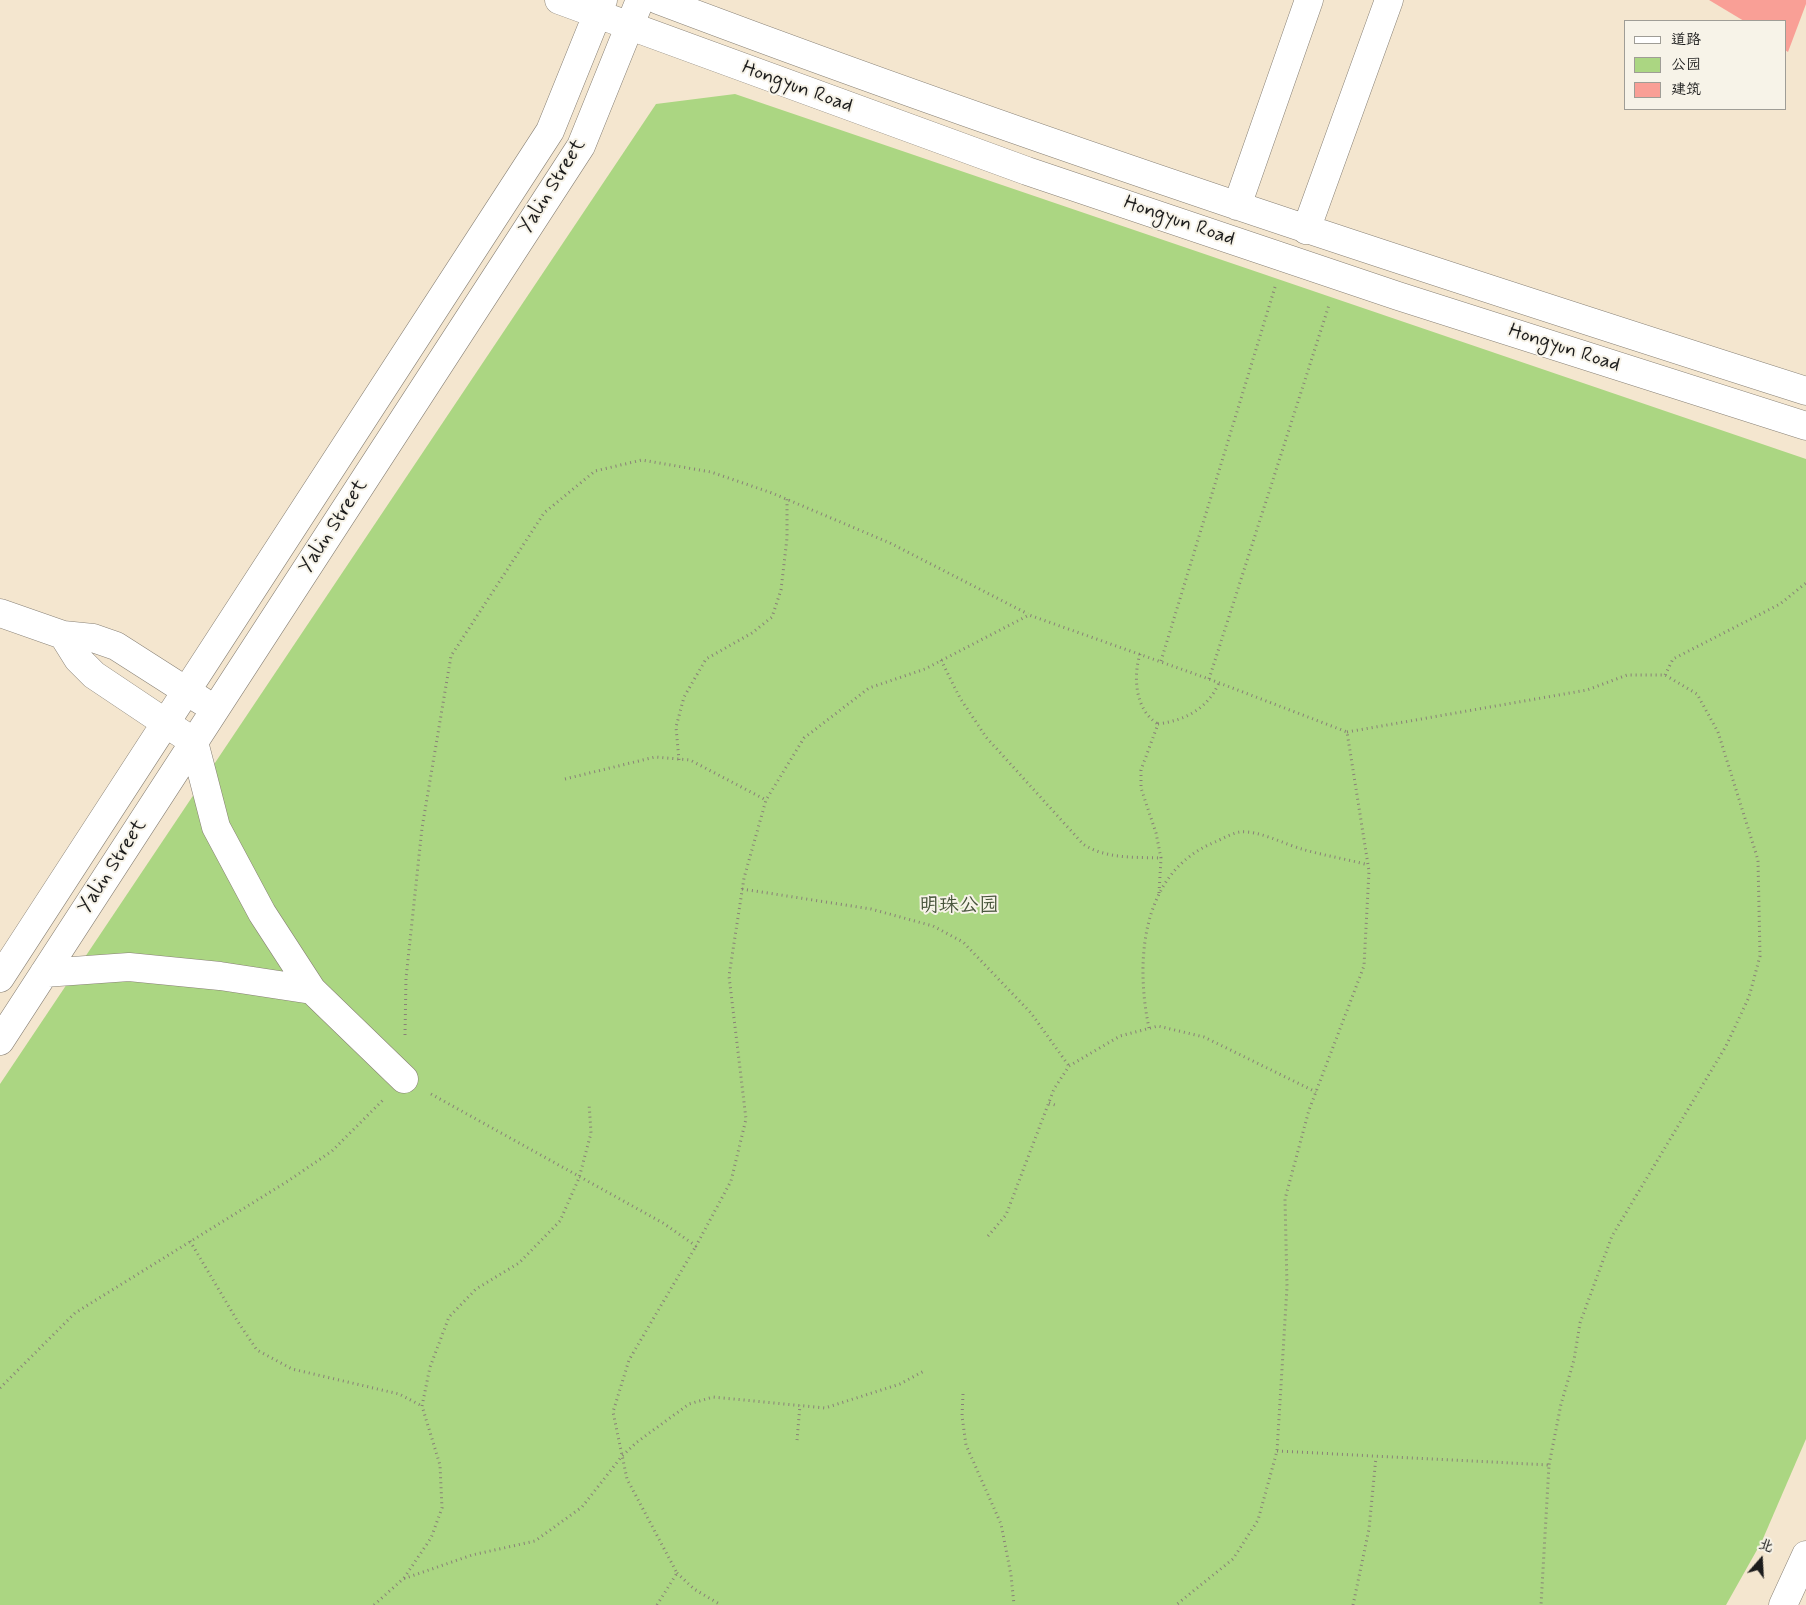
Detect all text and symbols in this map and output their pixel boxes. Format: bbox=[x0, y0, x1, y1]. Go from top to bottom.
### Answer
legend bbox=[1624, 20, 1786, 110]
text: 道路 bbox=[1671, 30, 1701, 50]
text: 公园 bbox=[1671, 55, 1701, 75]
street label: Hongyun Road bbox=[738, 57, 856, 119]
text: 建筑 bbox=[1671, 80, 1701, 100]
street label: Yalin Street bbox=[514, 135, 592, 239]
street label: Hongyun Road bbox=[1120, 192, 1238, 252]
street label: Hongyun Road bbox=[1505, 320, 1623, 378]
street label: Yalin Street bbox=[295, 475, 373, 579]
street label: Yalin Street bbox=[74, 815, 152, 919]
park label: 明珠公园 bbox=[919, 895, 999, 919]
north arrow bbox=[1736, 1535, 1786, 1585]
text: 北 bbox=[1756, 1535, 1775, 1557]

